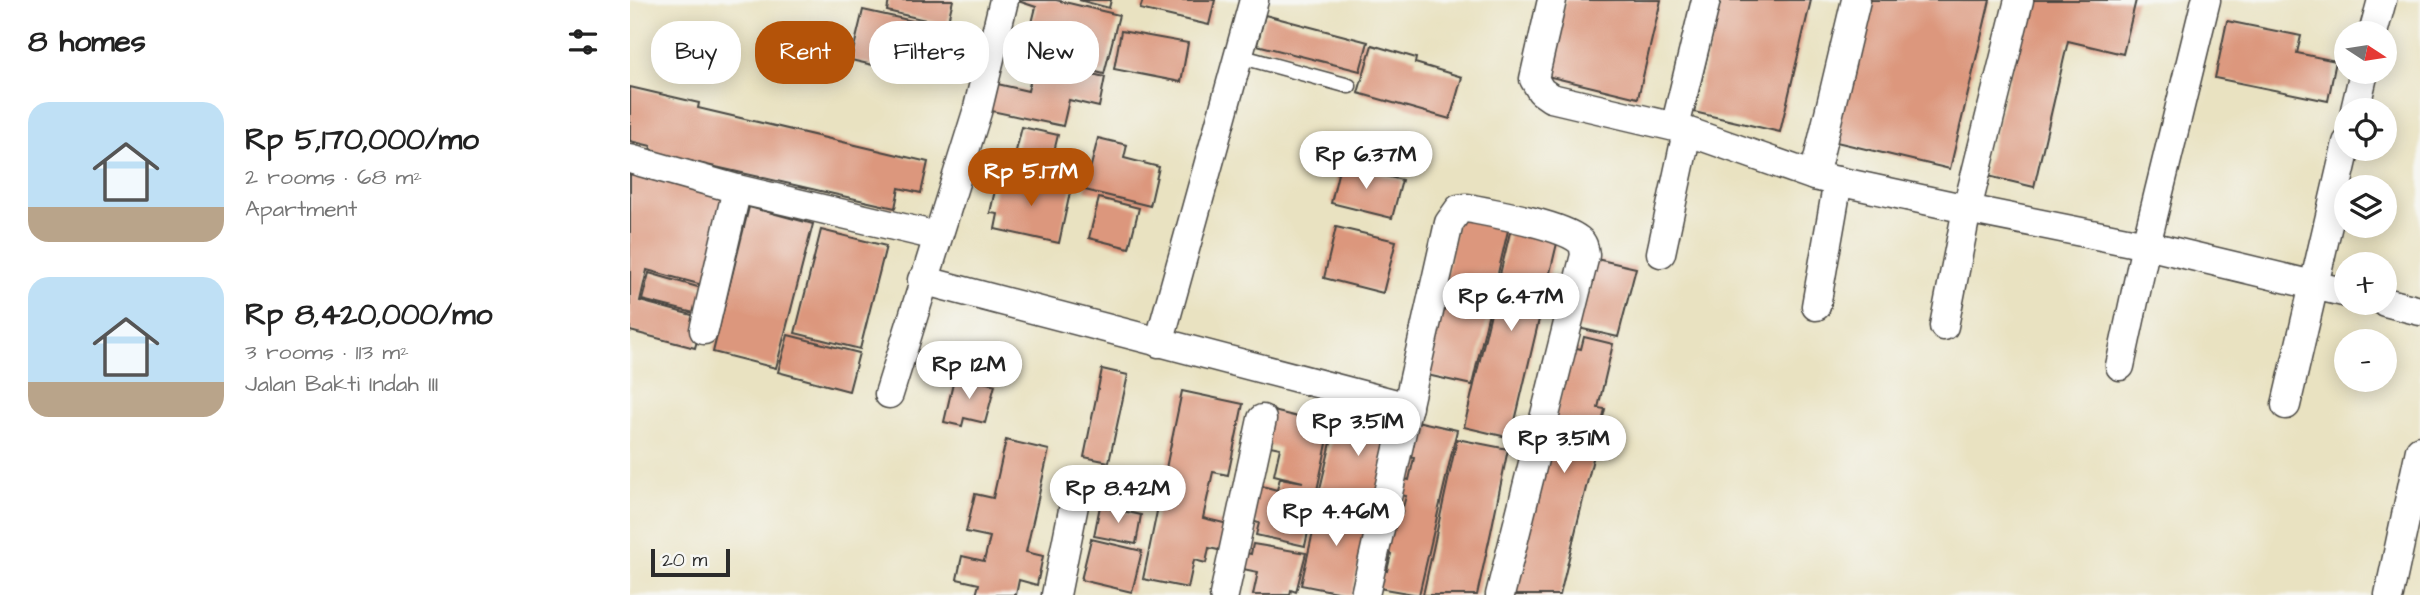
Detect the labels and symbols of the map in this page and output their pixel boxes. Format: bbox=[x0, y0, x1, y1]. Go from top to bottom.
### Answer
north arrow bbox=[2334, 21, 2398, 84]
pin: Rp 6.37M bbox=[1294, 132, 1438, 191]
pin: Rp 5.17M bbox=[959, 148, 1103, 208]
pin: Rp 6.47M bbox=[1439, 274, 1583, 333]
pin: Rp 12M bbox=[912, 342, 1026, 401]
pin: Rp 3.51M bbox=[1286, 398, 1430, 458]
pin: Rp 3.51M bbox=[1492, 416, 1636, 475]
pin: Rp 8.42M bbox=[1046, 466, 1190, 525]
pin: Rp 4.46M bbox=[1264, 489, 1408, 548]
scale bar bbox=[651, 546, 730, 578]

